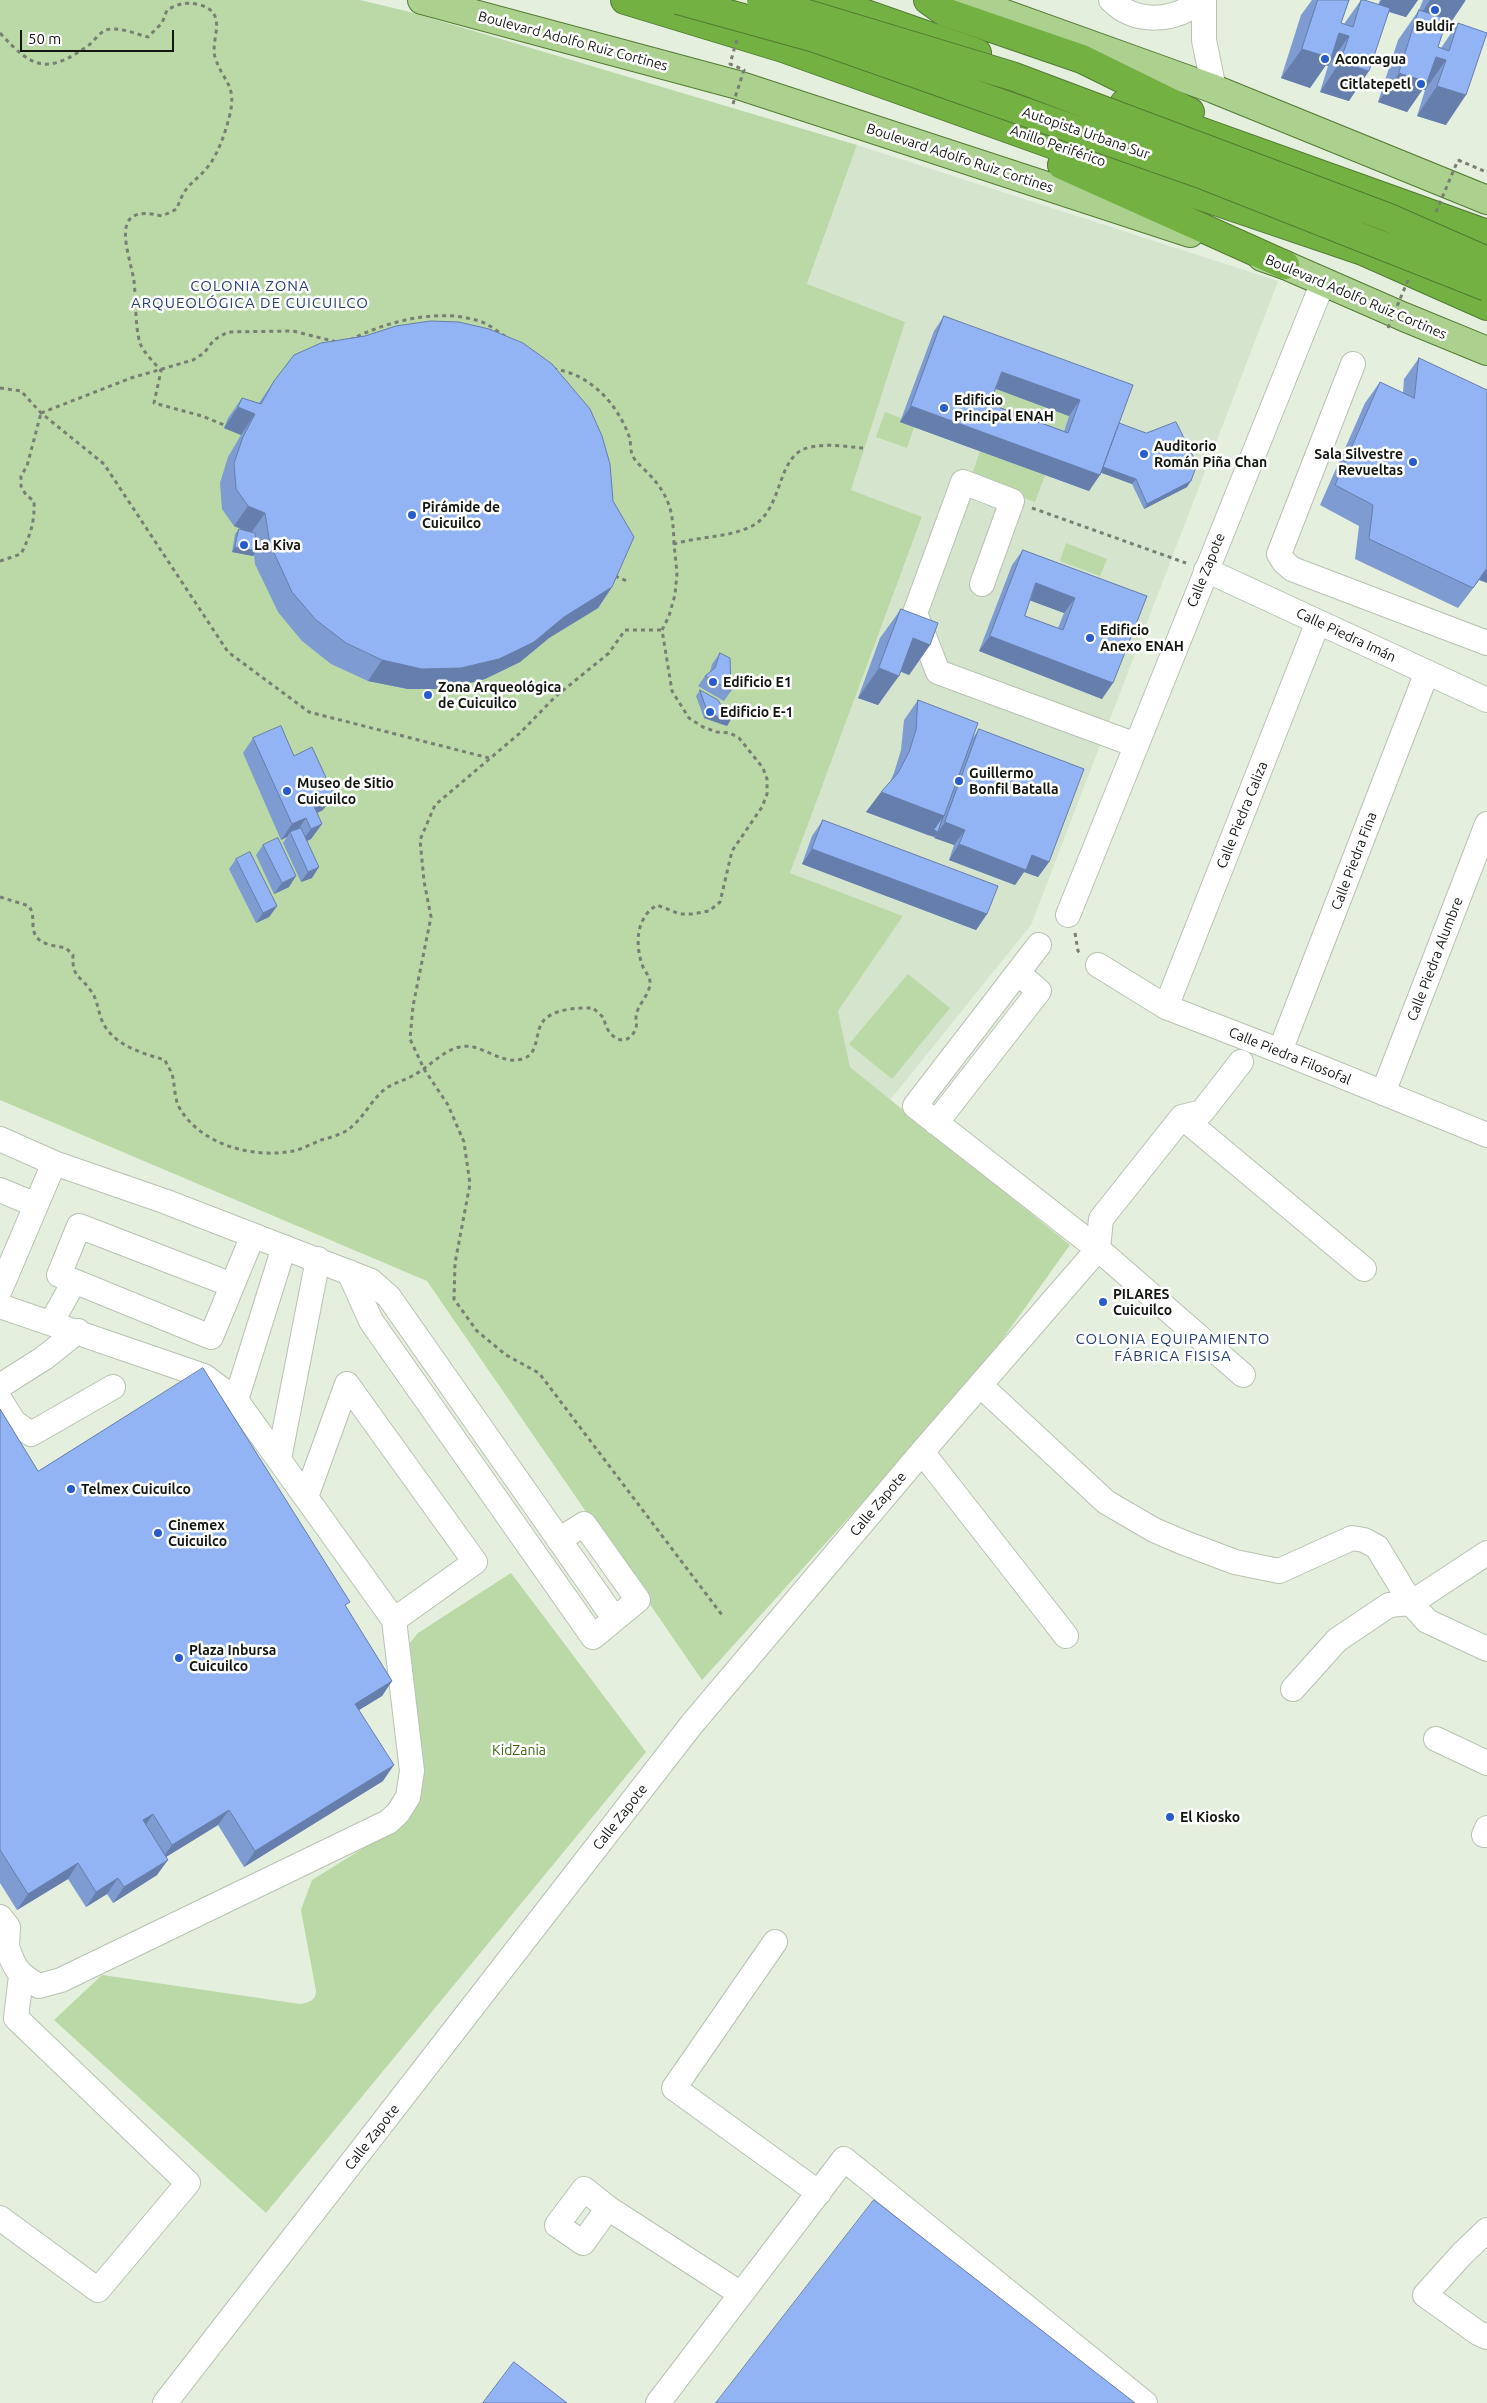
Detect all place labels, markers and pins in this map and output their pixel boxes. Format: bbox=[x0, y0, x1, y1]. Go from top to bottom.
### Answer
marker: Buldir bbox=[1429, 4, 1441, 16]
place label: Buldir bbox=[1415, 18, 1455, 34]
place label: Aconcagua bbox=[1335, 51, 1406, 67]
marker: Aconcagua bbox=[1319, 53, 1331, 65]
place label: Citlatepetl bbox=[1340, 76, 1411, 92]
marker: Citlatepetl bbox=[1415, 78, 1427, 90]
place label: Edificio Principal ENAH bbox=[954, 392, 1054, 424]
marker: Edificio Principal ENAH bbox=[938, 402, 950, 414]
place label: Auditorio Román Piña Chan bbox=[1154, 438, 1267, 471]
place label: Sala Silvestre Revueltas bbox=[1314, 446, 1403, 478]
marker: Auditorio Román Piña Chan bbox=[1138, 448, 1150, 460]
marker: Sala Silvestre Revueltas bbox=[1407, 456, 1419, 468]
place label: Pirámide de Cuicuilco bbox=[422, 499, 500, 532]
marker: Pirámide de Cuicuilco bbox=[406, 509, 418, 521]
place label: La Kiva bbox=[254, 537, 301, 553]
marker: La Kiva bbox=[238, 539, 250, 551]
place label: Edificio Anexo ENAH bbox=[1100, 622, 1184, 654]
marker: Edificio Anexo ENAH bbox=[1084, 632, 1096, 644]
place label: Edificio E1 bbox=[723, 674, 792, 690]
marker: Edificio E1 bbox=[707, 676, 719, 688]
place label: Zona Arqueológica de Cuicuilco bbox=[438, 679, 561, 712]
marker: Zona Arqueológica de Cuicuilco bbox=[422, 689, 434, 701]
place label: Edificio E-1 bbox=[720, 704, 793, 720]
marker: Edificio E-1 bbox=[704, 706, 716, 718]
place label: Guillermo Bonfil Batalla bbox=[969, 765, 1059, 798]
place label: Museo de Sitio Cuicuilco bbox=[297, 775, 394, 808]
marker: Guillermo Bonfil Batalla bbox=[953, 775, 965, 787]
marker: Museo de Sitio Cuicuilco bbox=[281, 785, 293, 797]
place label: PILARES Cuicuilco bbox=[1113, 1286, 1172, 1318]
marker: PILARES Cuicuilco bbox=[1097, 1296, 1109, 1308]
place label: Telmex Cuicuilco bbox=[81, 1481, 191, 1497]
marker: Telmex Cuicuilco bbox=[65, 1483, 77, 1495]
place label: Cinemex Cuicuilco bbox=[168, 1517, 227, 1550]
marker: Cinemex Cuicuilco bbox=[152, 1527, 164, 1539]
place label: Plaza Inbursa Cuicuilco bbox=[189, 1642, 276, 1674]
marker: Plaza Inbursa Cuicuilco bbox=[173, 1652, 185, 1664]
place label: El Kiosko bbox=[1180, 1809, 1240, 1825]
marker: El Kiosko bbox=[1164, 1811, 1176, 1823]

